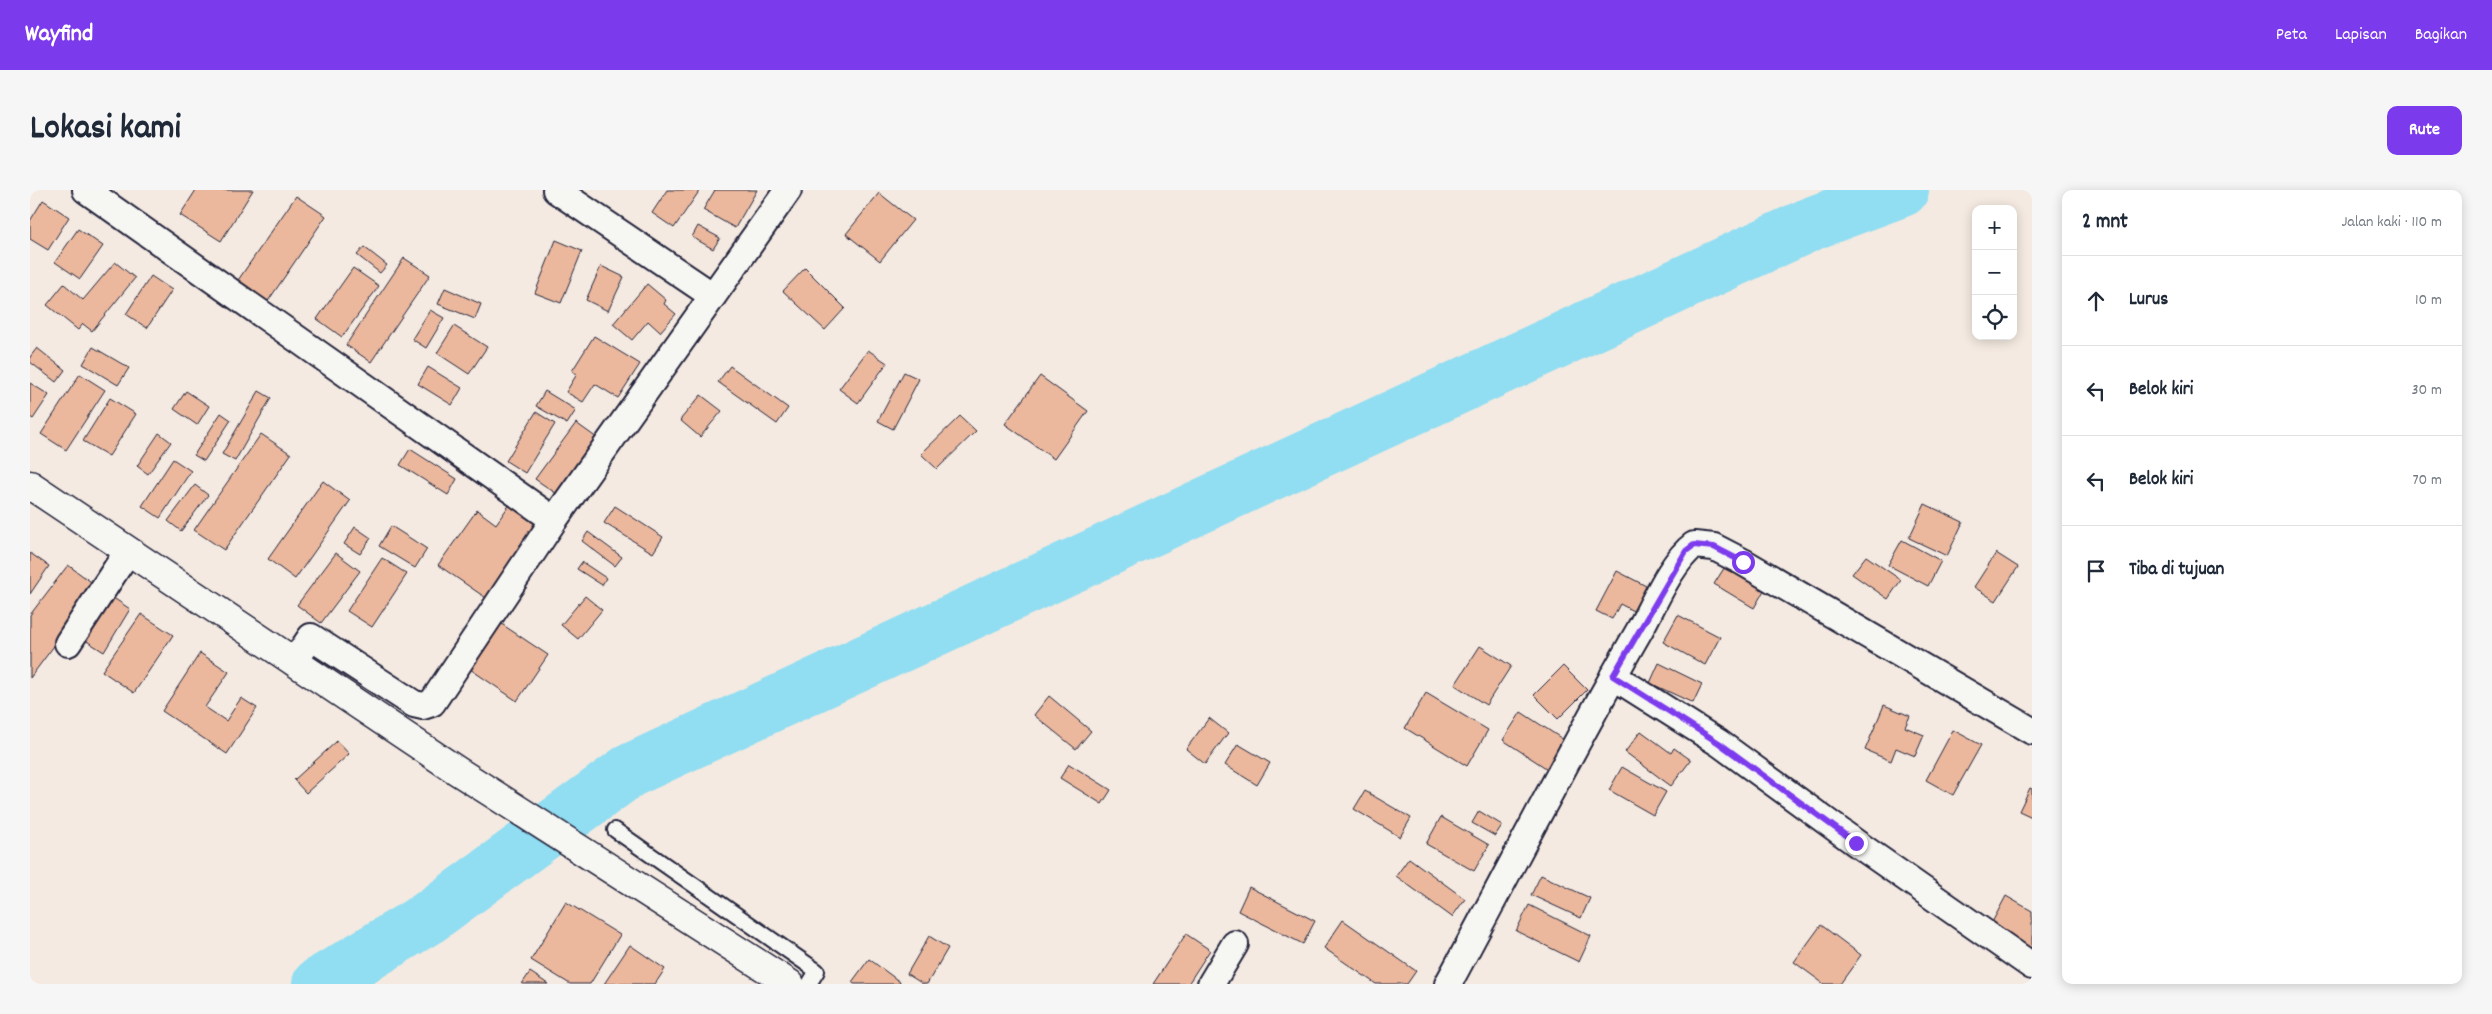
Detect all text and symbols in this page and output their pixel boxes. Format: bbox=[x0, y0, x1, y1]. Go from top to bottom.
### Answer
text: Wayfind bbox=[25, 18, 93, 52]
text: Peta bbox=[2276, 23, 2307, 48]
text: Lapisan bbox=[2335, 23, 2387, 48]
text: Bagikan bbox=[2415, 23, 2467, 48]
text: Lokasi kami bbox=[30, 105, 181, 155]
button: Rute bbox=[2387, 106, 2462, 155]
map controls bbox=[1972, 205, 2017, 340]
button: + bbox=[1972, 205, 2017, 250]
text: 2 mnt bbox=[2082, 208, 2128, 238]
text: Jalan kaki · 110 m bbox=[2341, 211, 2442, 234]
button: − bbox=[1972, 250, 2017, 295]
icon: ahead bbox=[2082, 287, 2110, 315]
text: Lurus bbox=[2129, 287, 2168, 314]
text: 10 m bbox=[2415, 289, 2442, 312]
button: locate bbox=[1972, 295, 2017, 340]
icon: left bbox=[2082, 377, 2110, 405]
text: Belok kiri bbox=[2129, 377, 2193, 404]
text: 30 m bbox=[2412, 379, 2442, 402]
icon: left bbox=[2082, 467, 2110, 495]
text: Belok kiri bbox=[2129, 467, 2193, 494]
text: 70 m bbox=[2412, 469, 2442, 492]
route start bbox=[1732, 551, 1755, 574]
icon: arrive bbox=[2082, 557, 2110, 585]
text: Tiba di tujuan bbox=[2129, 557, 2224, 584]
route end bbox=[1845, 832, 1868, 855]

